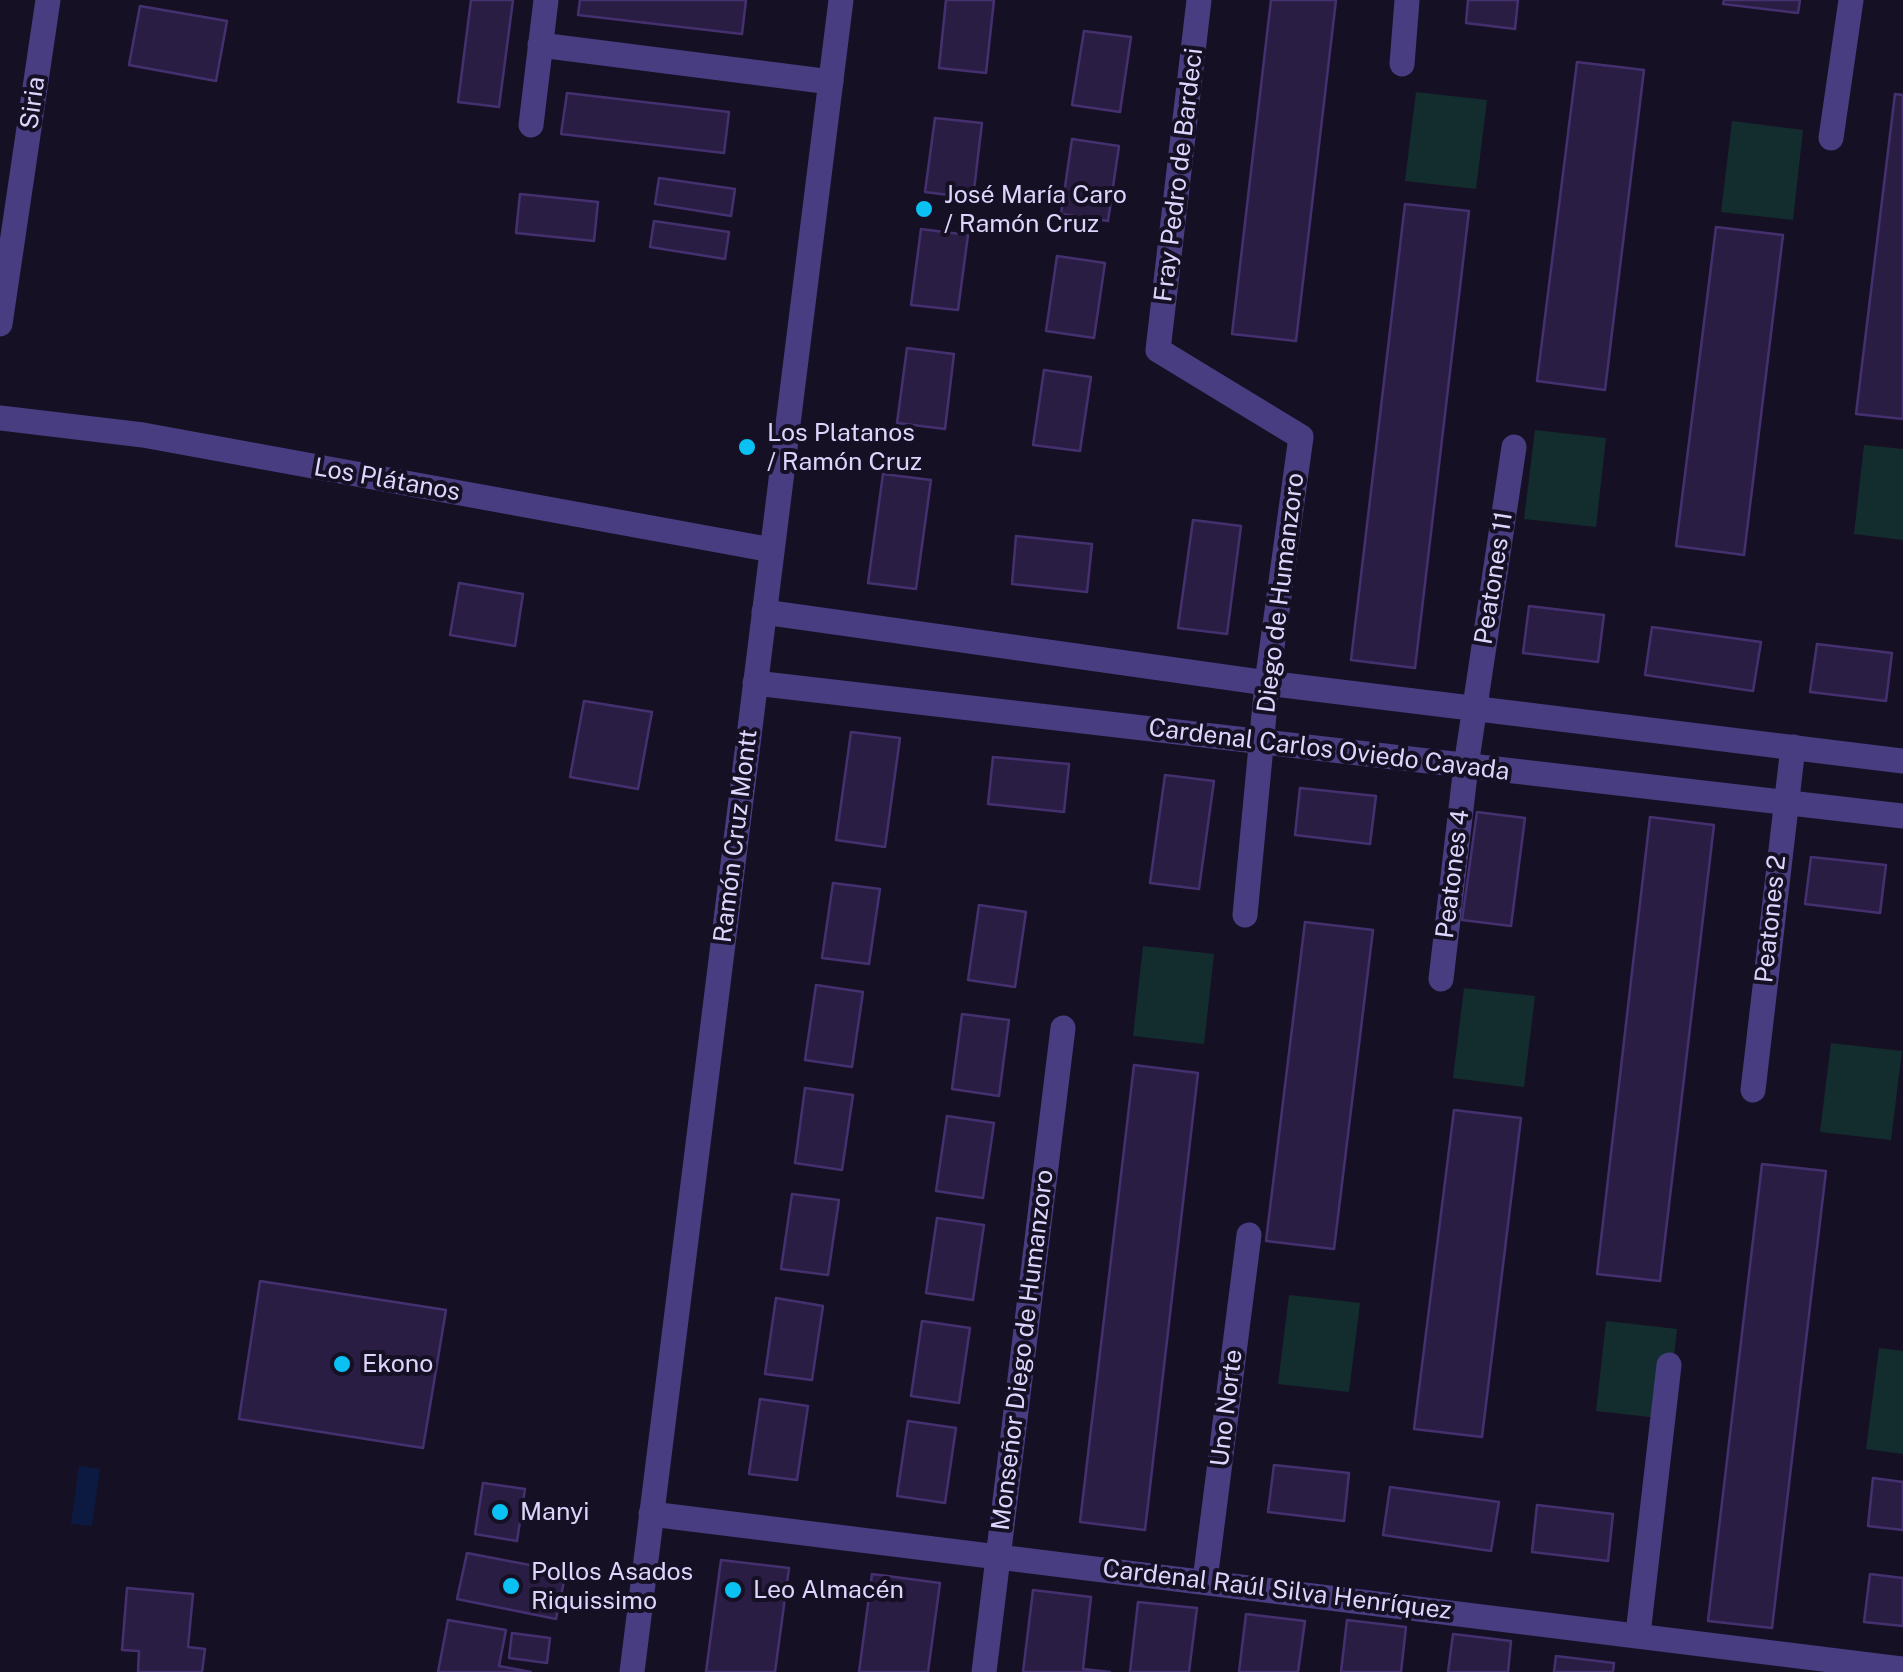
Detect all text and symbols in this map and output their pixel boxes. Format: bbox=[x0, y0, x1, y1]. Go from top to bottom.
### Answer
street label: Fray Pedro de Bardeci bbox=[1149, 46, 1209, 304]
street label: Siria bbox=[14, 75, 52, 131]
place label: José María Caro / Ramón Cruz bbox=[944, 180, 1127, 239]
marker: José María Caro / Ramón Cruz bbox=[913, 198, 935, 220]
place label: Los Platanos / Ramón Cruz bbox=[767, 418, 922, 477]
marker: Los Platanos / Ramón Cruz bbox=[736, 436, 758, 458]
street label: Los Plátanos bbox=[312, 452, 462, 508]
street label: Diego de Humanzoro bbox=[1251, 471, 1311, 715]
street label: Peatones 11 bbox=[1469, 509, 1519, 647]
street label: Cardenal Carlos Oviedo Cavada bbox=[1147, 713, 1511, 787]
street label: Ramón Cruz Montt bbox=[708, 728, 764, 944]
street label: Peatones 4 bbox=[1430, 808, 1476, 940]
street label: Peatones 2 bbox=[1749, 853, 1793, 985]
street label: Monseñor Diego de Humanzoro bbox=[986, 1168, 1060, 1532]
street label: Uno Norte bbox=[1205, 1348, 1249, 1468]
place label: Ekono bbox=[362, 1349, 433, 1379]
marker: Ekono bbox=[331, 1353, 353, 1375]
place label: Manyi bbox=[520, 1497, 589, 1527]
marker: Manyi bbox=[489, 1501, 511, 1523]
street label: Cardenal Raúl Silva Henríquez bbox=[1101, 1554, 1453, 1626]
place label: Pollos Asados Riquissimo bbox=[531, 1557, 693, 1616]
marker: Pollos Asados Riquissimo bbox=[500, 1575, 522, 1597]
place label: Leo Almacén bbox=[753, 1575, 904, 1605]
marker: Leo Almacén bbox=[722, 1579, 744, 1601]

